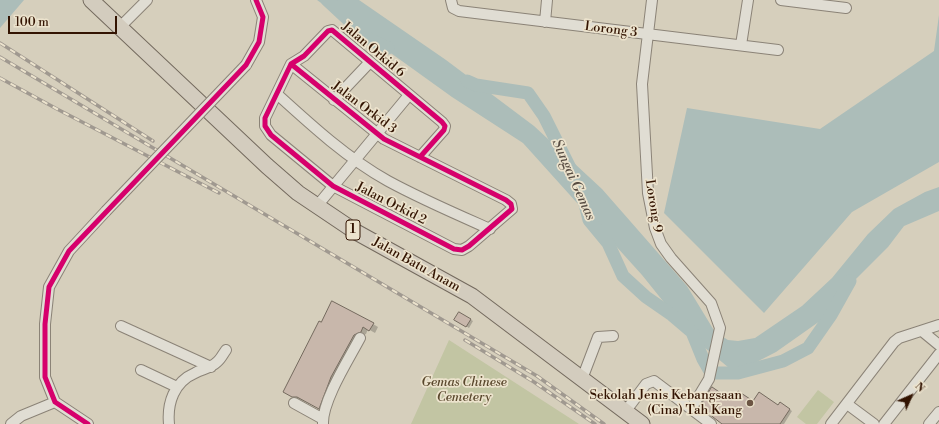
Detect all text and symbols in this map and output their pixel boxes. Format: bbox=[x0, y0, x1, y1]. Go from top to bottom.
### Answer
scale bar bbox=[10, 8, 119, 34]
text: 100 m bbox=[15, 15, 49, 30]
street label: Jalan Orkid 6 bbox=[338, 19, 408, 81]
street label: Lorong 3 bbox=[584, 19, 638, 41]
street label: Jalan Orkid 3 bbox=[329, 79, 399, 137]
water label: Sungai Gemas bbox=[548, 137, 598, 223]
street label: Lorong 9 bbox=[641, 178, 665, 234]
street label: Jalan Orkid 2 bbox=[353, 180, 429, 228]
road number: 1 bbox=[346, 220, 360, 240]
street label: Jalan Batu Anam bbox=[369, 234, 463, 296]
park label: Gemas Chinese Cemetery bbox=[421, 375, 507, 406]
north arrow bbox=[891, 376, 931, 416]
text: N bbox=[911, 379, 928, 396]
place label: Sekolah Jenis Kebangsaan (Cina) Tah Kang bbox=[590, 388, 742, 419]
marker: Sekolah Jenis Kebangsaan (Cina) Tah Kang bbox=[745, 398, 755, 408]

